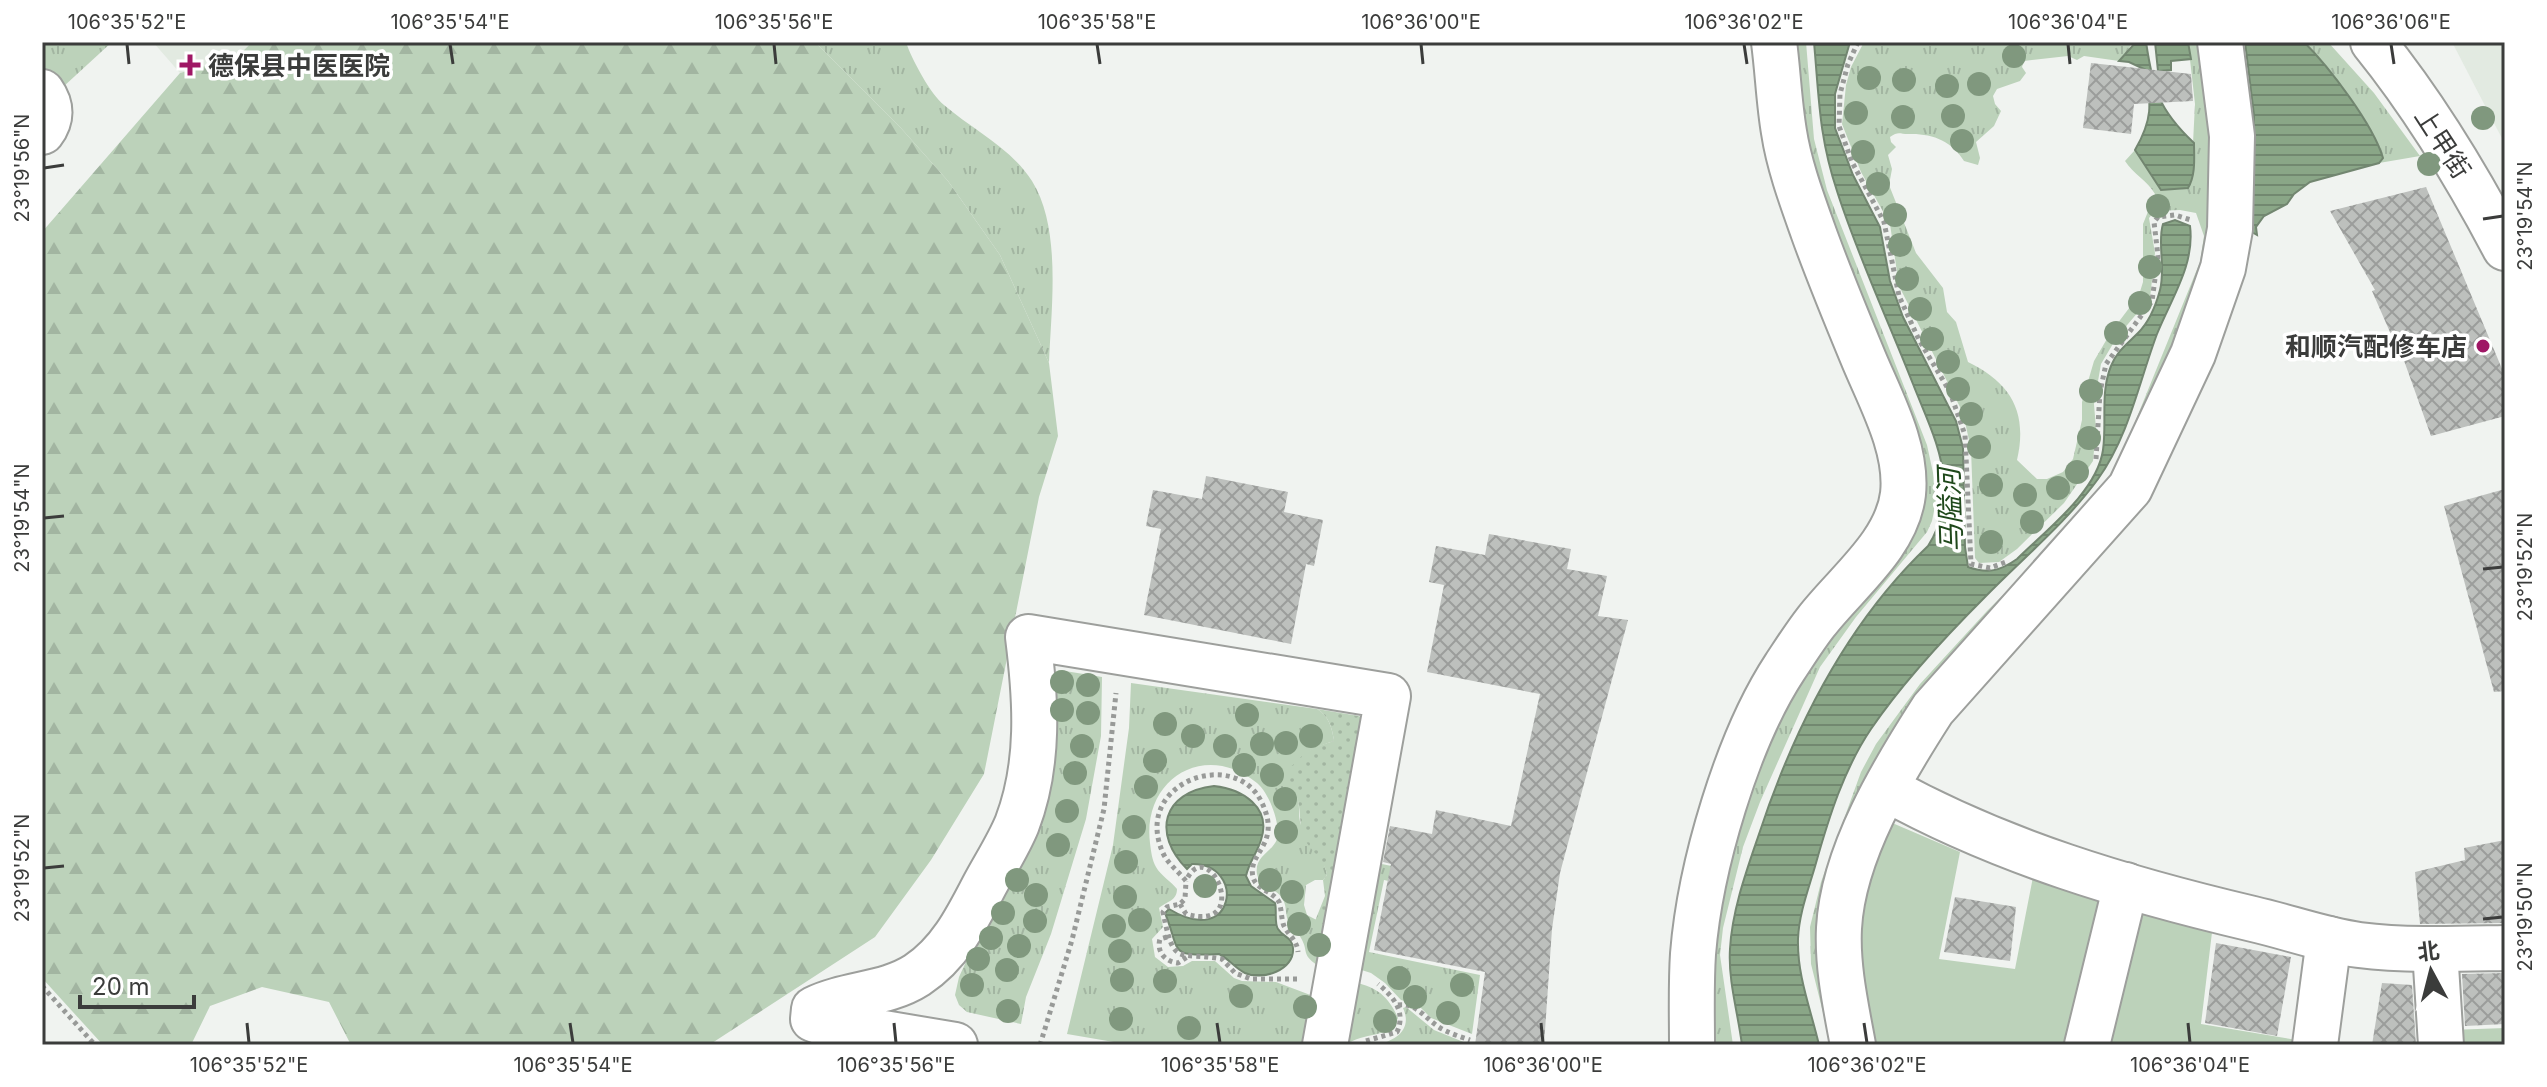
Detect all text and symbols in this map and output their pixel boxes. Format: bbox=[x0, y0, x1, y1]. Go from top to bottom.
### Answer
text: 106°35'52"E bbox=[68, 10, 186, 34]
text: 106°35'54"E bbox=[390, 10, 510, 34]
text: 106°35'56"E bbox=[715, 10, 833, 34]
text: 106°35'58"E bbox=[1038, 10, 1156, 34]
text: 106°36'00"E bbox=[1361, 10, 1481, 34]
text: 106°36'02"E bbox=[1684, 10, 1804, 34]
text: 106°36'04"E bbox=[2008, 10, 2128, 34]
text: 106°36'06"E bbox=[2331, 10, 2451, 34]
place label: 德保县中医医院 bbox=[208, 50, 390, 81]
marker: 德保县中医医院 bbox=[179, 54, 201, 76]
street label: 上甲街 bbox=[2409, 102, 2477, 184]
text: 23°19'56"N bbox=[10, 114, 34, 222]
text: 23°19'54"N bbox=[2513, 161, 2537, 271]
place label: 和顺汽配修车店 bbox=[2285, 331, 2467, 362]
marker: 和顺汽配修车店 bbox=[2474, 337, 2492, 355]
water label: 马隘河 bbox=[1931, 462, 1968, 553]
text: 23°19'54"N bbox=[10, 463, 34, 573]
text: 23°19'52"N bbox=[2513, 513, 2537, 621]
text: 23°19'52"N bbox=[10, 814, 34, 922]
text: 23°19'50"N bbox=[2513, 862, 2537, 972]
north arrow bbox=[2391, 931, 2471, 1011]
text: 北 bbox=[2416, 937, 2441, 965]
scale bar bbox=[80, 959, 194, 1009]
text: 20 m bbox=[92, 972, 150, 1001]
text: 106°35'52"E bbox=[190, 1053, 308, 1077]
text: 106°35'54"E bbox=[513, 1053, 633, 1077]
text: 106°35'56"E bbox=[837, 1053, 955, 1077]
text: 106°35'58"E bbox=[1161, 1053, 1279, 1077]
text: 106°36'00"E bbox=[1483, 1053, 1603, 1077]
text: 106°36'02"E bbox=[1807, 1053, 1927, 1077]
text: 106°36'04"E bbox=[2130, 1053, 2250, 1077]

